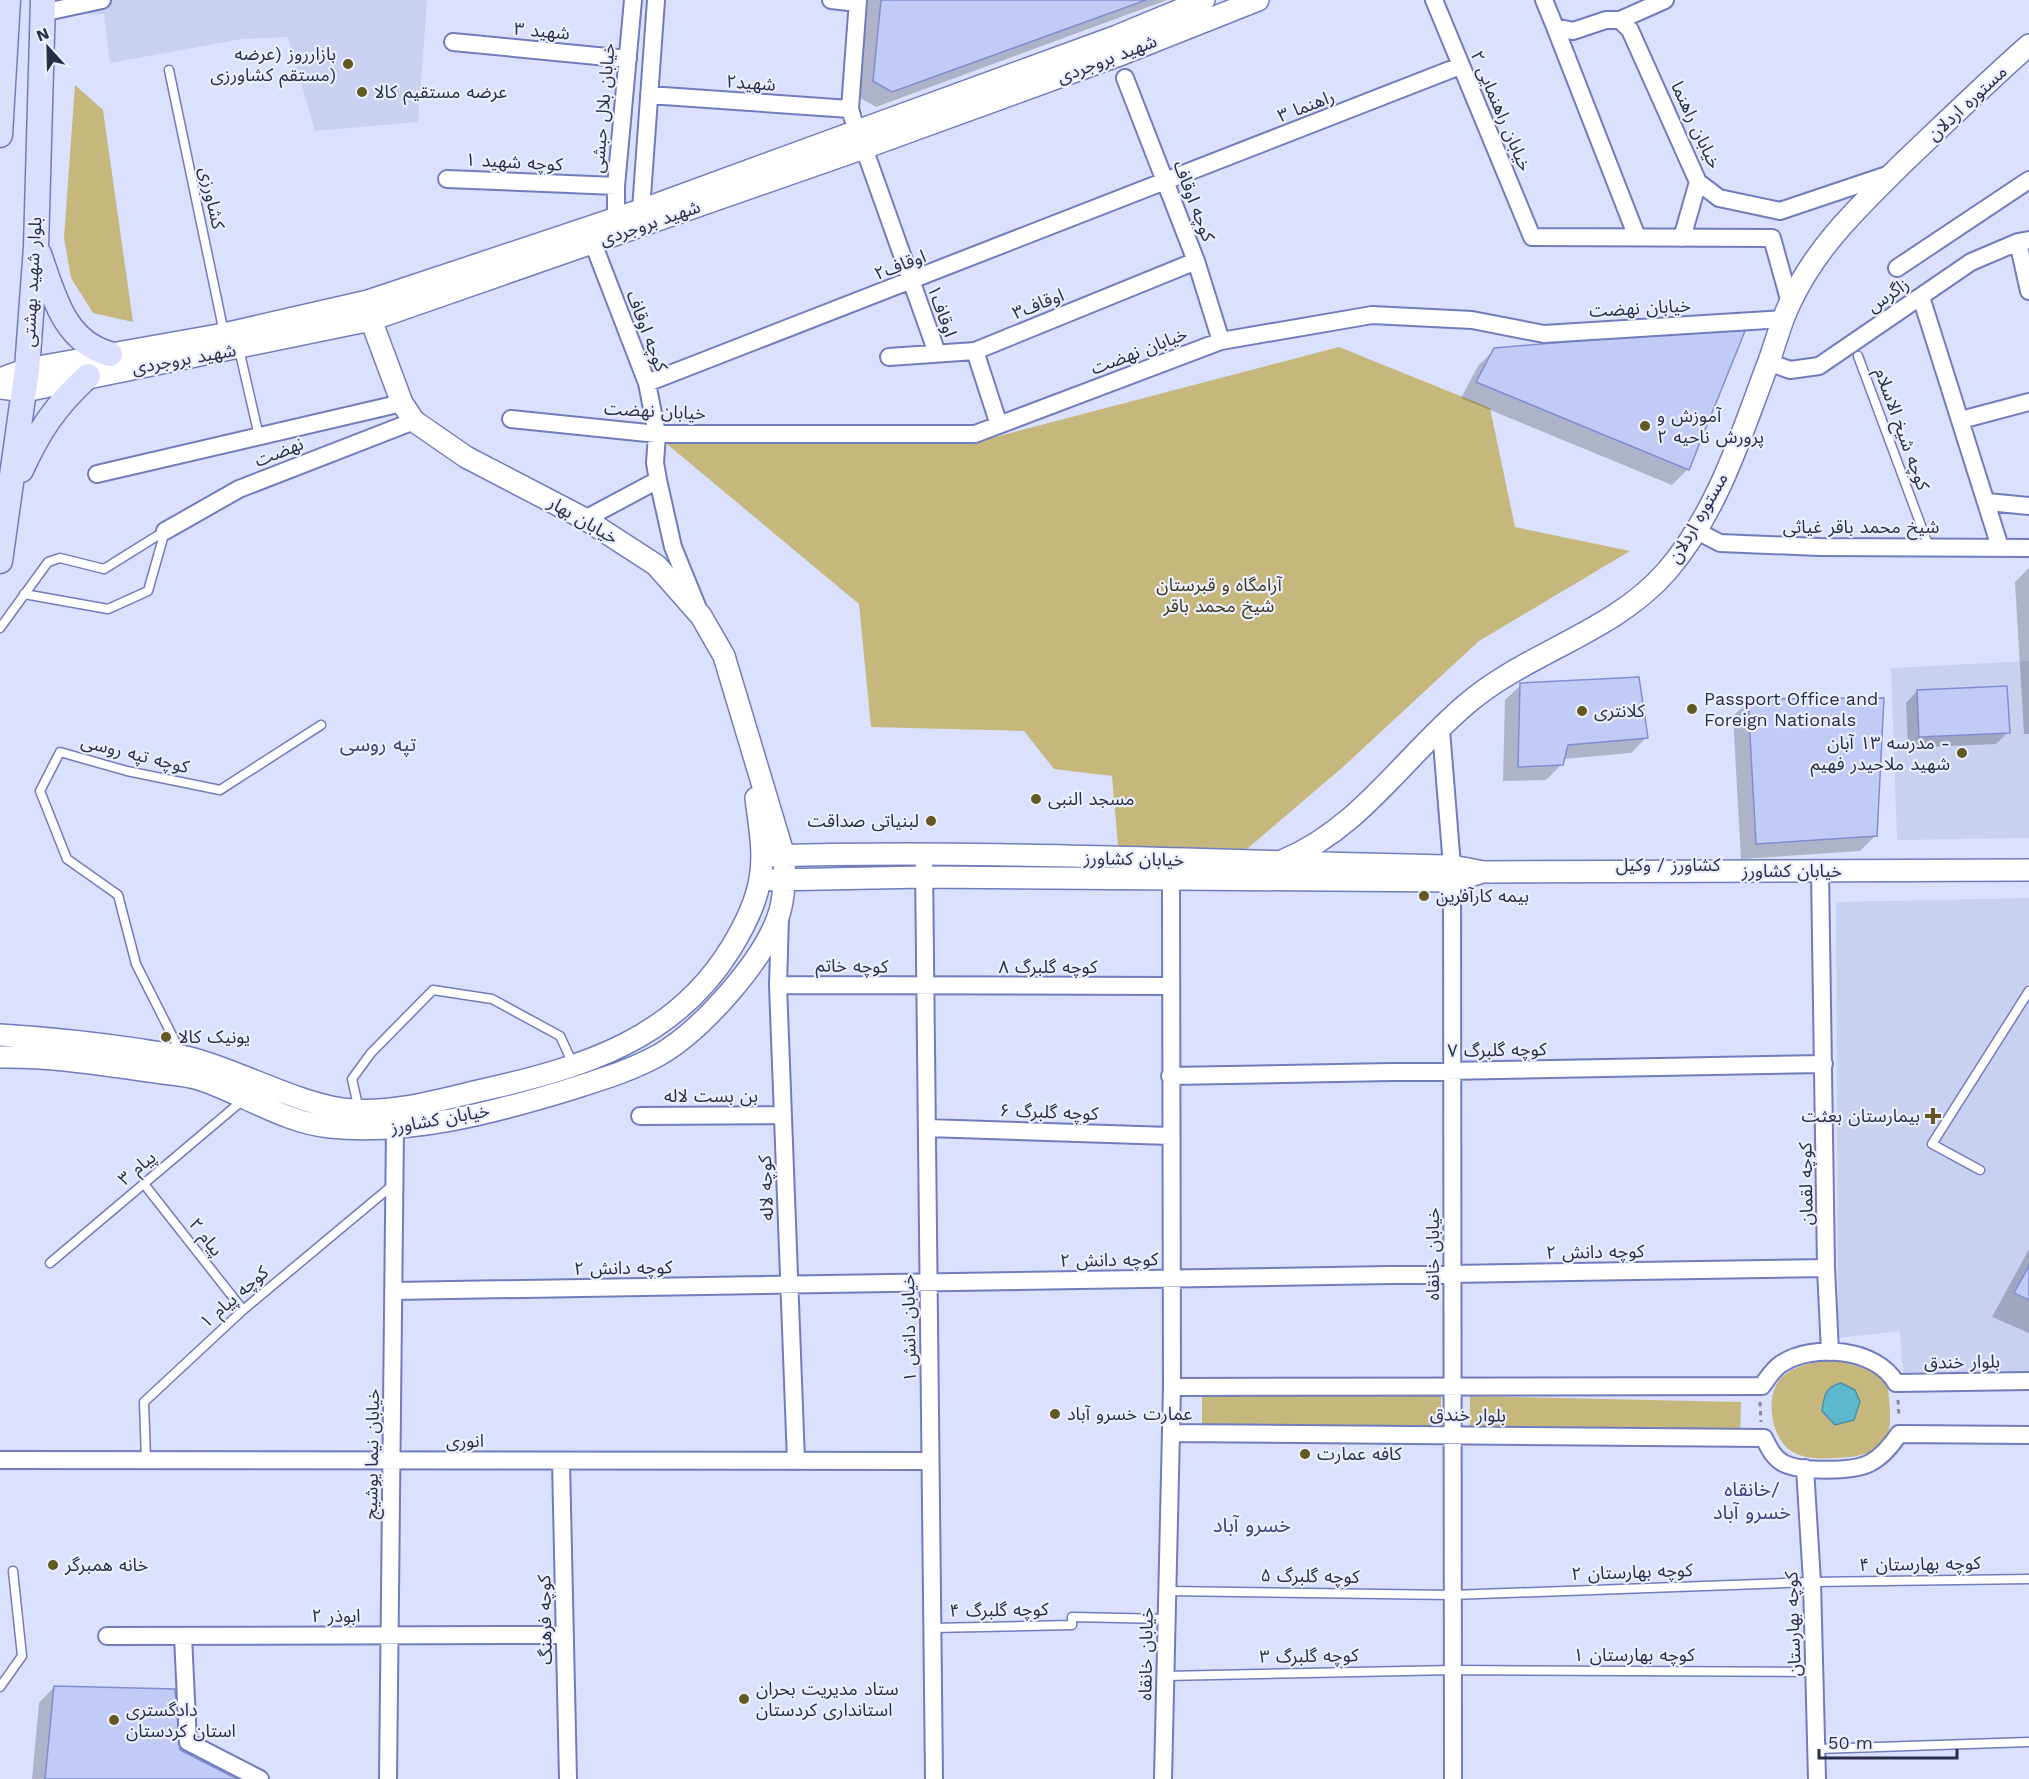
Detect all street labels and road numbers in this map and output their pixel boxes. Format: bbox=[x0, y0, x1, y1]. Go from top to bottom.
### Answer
street label: شهید ۳ bbox=[513, 18, 571, 43]
street label: شهید بروجردی bbox=[1054, 30, 1160, 88]
street label: خیابان بلال حبشی bbox=[586, 42, 620, 174]
street label: خیابان راهنمایی ۲ bbox=[1466, 47, 1536, 175]
street label: مستوره اردلان bbox=[1923, 61, 2011, 145]
street label: شهید۲ bbox=[725, 70, 777, 95]
street label: خیابان راهنما bbox=[1666, 78, 1726, 172]
street label: راهنما ۳ bbox=[1275, 85, 1337, 127]
street label: کوچه شهید ۱ bbox=[465, 148, 564, 176]
street label: کوچه اوقاف bbox=[1168, 158, 1220, 245]
street label: کشاورزی bbox=[195, 165, 229, 232]
street label: شهید بروجردی bbox=[597, 195, 703, 251]
street label: بلوار شهید بهشتی bbox=[18, 216, 46, 348]
street label: اوقاف۲ bbox=[871, 245, 929, 284]
street label: زاگرس bbox=[1863, 273, 1913, 317]
street label: اوقاف۱ bbox=[923, 282, 962, 340]
street label: اوقاف۳ bbox=[1009, 284, 1067, 323]
street label: کوچه اوقاف bbox=[621, 288, 673, 375]
street label: خیابان نهضت bbox=[1589, 294, 1691, 322]
street label: خیابان نهضت bbox=[1088, 322, 1190, 380]
street label: شهید بروجردی bbox=[130, 339, 238, 379]
street label: کوچه شیخ الاسلام bbox=[1867, 365, 1934, 495]
street label: خیابان نهضت bbox=[604, 397, 706, 425]
street label: نهضت bbox=[251, 432, 306, 471]
street label: مستوره اردلان bbox=[1663, 469, 1733, 567]
street label: خیابان بهار bbox=[543, 491, 622, 549]
street label: شیخ محمد باقر غیاثی bbox=[1783, 516, 1939, 540]
street label: کوچه تپه روسی bbox=[79, 730, 192, 778]
street label: خیابان کشاورز bbox=[1083, 847, 1184, 871]
street label: کشاورز / وکیل bbox=[1616, 854, 1721, 876]
street label: خیابان کشاورز bbox=[1741, 860, 1842, 882]
street label: کوچه خاتم bbox=[815, 954, 889, 980]
street label: کوچه گلبرگ ۸ bbox=[998, 956, 1098, 978]
street label: کوچه گلبرگ ۷ bbox=[1447, 1038, 1547, 1062]
street label: بن بست لاله bbox=[664, 1085, 758, 1107]
street label: خیابان کشاورز bbox=[388, 1099, 491, 1139]
street label: کوچه گلبرگ ۶ bbox=[999, 1099, 1099, 1125]
street label: کوچه لقمان bbox=[1794, 1142, 1818, 1226]
street label: پیام ۳ bbox=[114, 1146, 162, 1192]
street label: کوچه لاله bbox=[754, 1154, 778, 1221]
street label: خیابان خانقاه bbox=[1422, 1207, 1444, 1301]
street label: پیام ۲ bbox=[182, 1213, 228, 1262]
street label: کوچه دانش ۲ bbox=[1546, 1240, 1645, 1264]
street label: کوچه دانش ۲ bbox=[1060, 1248, 1159, 1272]
street label: کوچه دانش ۲ bbox=[574, 1256, 673, 1280]
street label: کوچه پیام ۱ bbox=[195, 1261, 275, 1335]
street label: خیابان دانش ۱ bbox=[897, 1274, 921, 1382]
street label: بلوار خندق bbox=[1924, 1350, 2000, 1374]
street label: خیابان نیما یوشیج bbox=[360, 1388, 386, 1520]
street label: بلوار خندق bbox=[1430, 1403, 1506, 1427]
street label: انوری bbox=[446, 1430, 484, 1452]
street label: کوچه بهارستان ۴ bbox=[1859, 1552, 1982, 1576]
street label: کوچه بهارستان ۲ bbox=[1571, 1559, 1694, 1585]
street label: کوچه گلبرگ ۵ bbox=[1260, 1564, 1360, 1588]
street label: کوچه بهارستان bbox=[1780, 1571, 1806, 1677]
street label: کوچه فرهنگ bbox=[533, 1574, 557, 1665]
street label: کوچه گلبرگ ۴ bbox=[949, 1598, 1049, 1622]
street label: ابوذر ۲ bbox=[311, 1605, 361, 1627]
street label: خیابان خانقاه bbox=[1134, 1607, 1158, 1701]
street label: کوچه گلبرگ ۳ bbox=[1259, 1644, 1359, 1668]
street label: کوچه بهارستان ۱ bbox=[1573, 1644, 1695, 1666]

